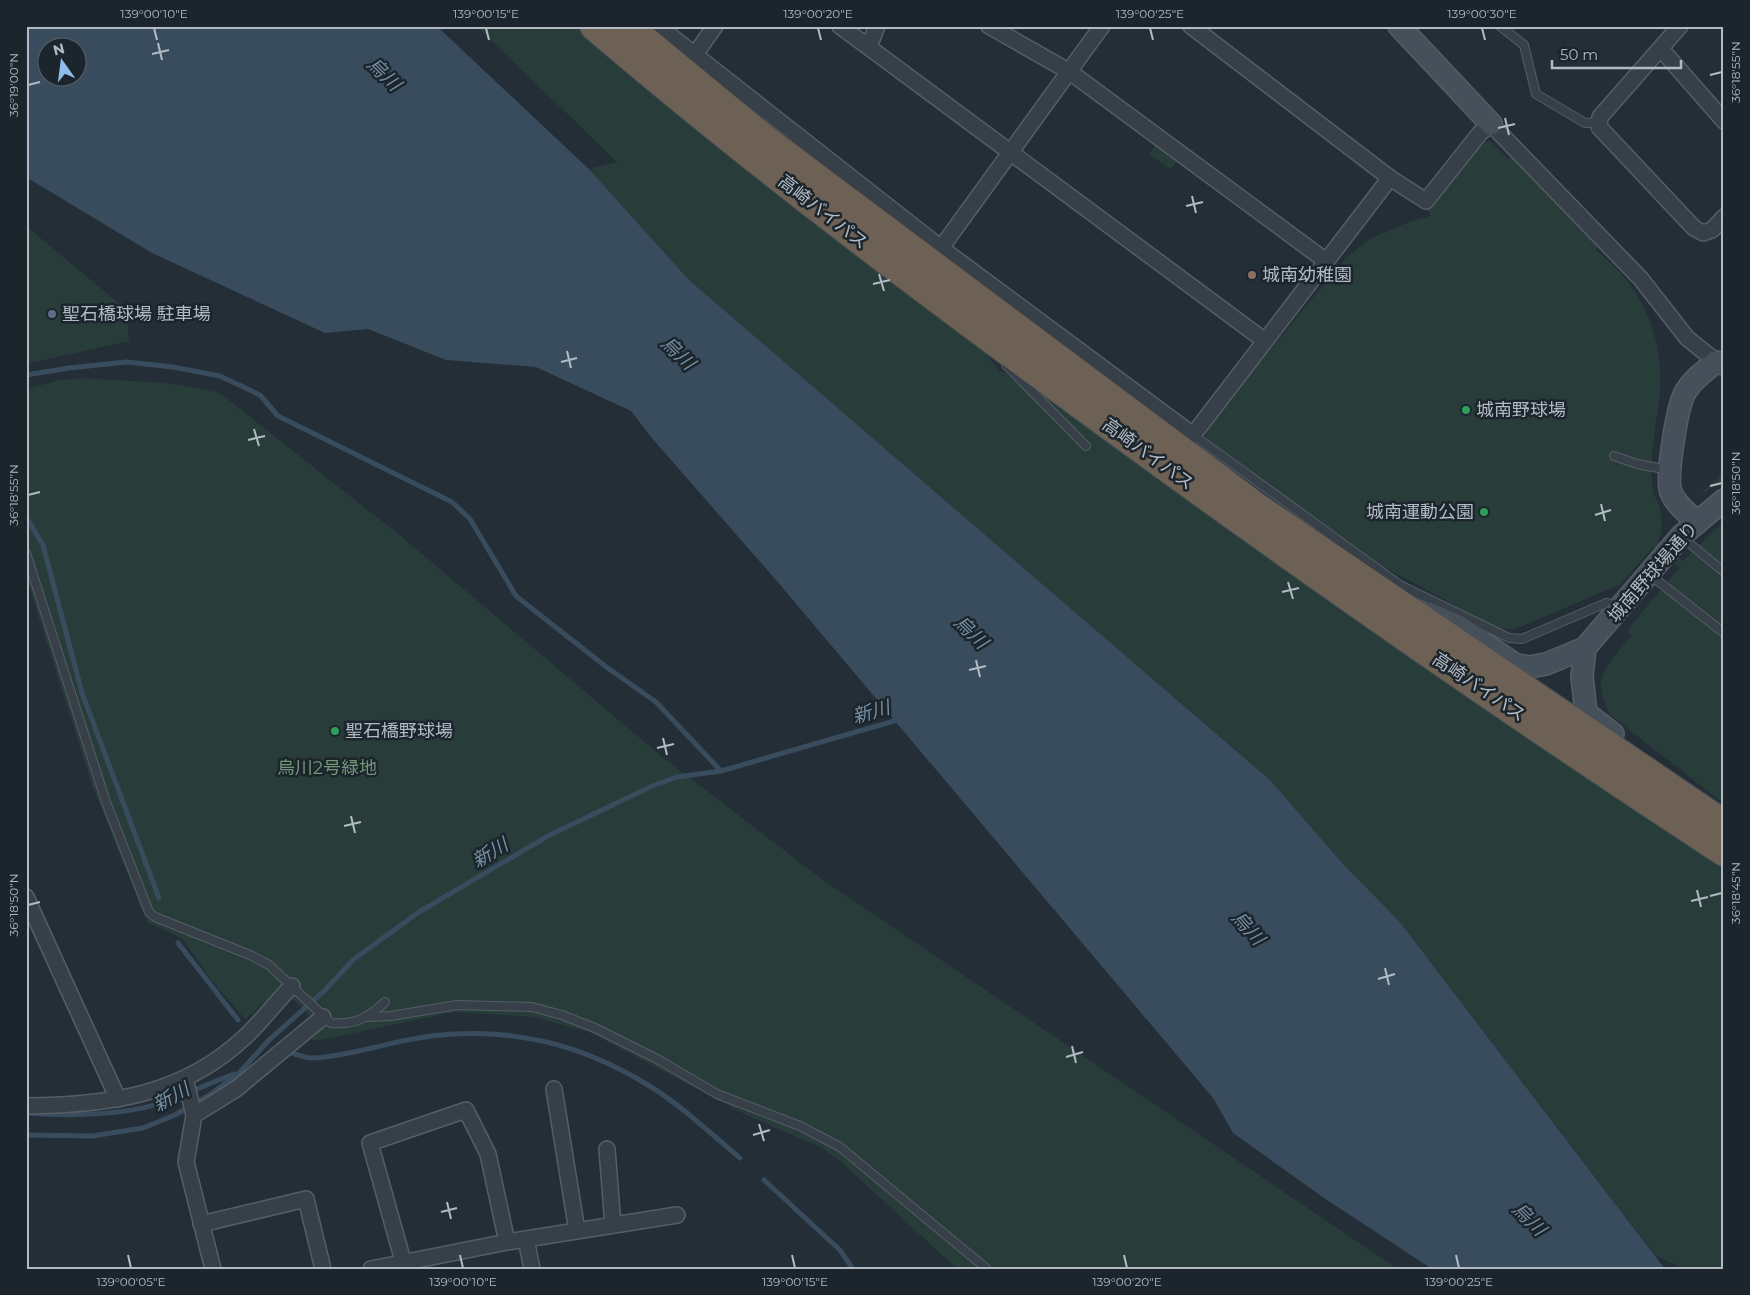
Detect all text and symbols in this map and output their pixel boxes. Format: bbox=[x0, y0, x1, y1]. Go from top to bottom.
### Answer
text: 139°00'10"E bbox=[120, 6, 188, 21]
text: 139°00'15"E bbox=[453, 6, 519, 21]
text: 139°00'20"E bbox=[783, 6, 853, 21]
text: 139°00'25"E bbox=[1116, 6, 1184, 21]
text: 139°00'30"E bbox=[1447, 6, 1517, 21]
north arrow bbox=[38, 38, 88, 88]
scale bar bbox=[1552, 38, 1681, 70]
text: N bbox=[51, 39, 67, 59]
text: 36°18'55"N bbox=[1728, 41, 1743, 103]
text: 50 m bbox=[1560, 45, 1598, 64]
text: 36°19'00"N bbox=[6, 53, 21, 117]
water label: 烏川 bbox=[362, 53, 407, 97]
street label: 高崎バイパス bbox=[774, 170, 872, 254]
place label: 城南幼稚園 bbox=[1262, 264, 1352, 286]
marker: 城南幼稚園 bbox=[1246, 269, 1258, 281]
place label: 聖石橋球場 駐車場 bbox=[62, 303, 211, 325]
marker: 聖石橋球場 駐車場 bbox=[46, 308, 58, 320]
water label: 烏川 bbox=[656, 332, 701, 376]
place label: 城南野球場 bbox=[1476, 399, 1566, 421]
marker: 城南野球場 bbox=[1460, 404, 1472, 416]
street label: 高崎バイパス bbox=[1098, 413, 1198, 495]
text: 36°18'50"N bbox=[1728, 452, 1743, 514]
text: 36°18'55"N bbox=[6, 464, 21, 526]
place label: 城南運動公園 bbox=[1366, 501, 1474, 523]
marker: 城南運動公園 bbox=[1478, 506, 1490, 518]
street label: 城南野球場通り bbox=[1603, 517, 1703, 627]
water label: 烏川 bbox=[949, 611, 994, 655]
street label: 高崎バイパス bbox=[1428, 648, 1530, 726]
water label: 新川 bbox=[850, 695, 894, 728]
place label: 聖石橋野球場 bbox=[345, 720, 453, 742]
marker: 聖石橋野球場 bbox=[329, 725, 341, 737]
park label: 烏川2号緑地 bbox=[277, 757, 377, 779]
water label: 新川 bbox=[468, 832, 514, 873]
text: 36°18'45"N bbox=[1728, 862, 1743, 924]
text: 36°18'50"N bbox=[6, 874, 21, 936]
water label: 烏川 bbox=[1227, 906, 1271, 951]
water label: 新川 bbox=[149, 1077, 195, 1116]
water label: 烏川 bbox=[1507, 1197, 1552, 1242]
text: 139°00'05"E bbox=[96, 1274, 166, 1289]
text: 139°00'10"E bbox=[429, 1274, 497, 1289]
text: 139°00'15"E bbox=[762, 1274, 828, 1289]
text: 139°00'20"E bbox=[1092, 1274, 1162, 1289]
text: 139°00'25"E bbox=[1425, 1274, 1493, 1289]

